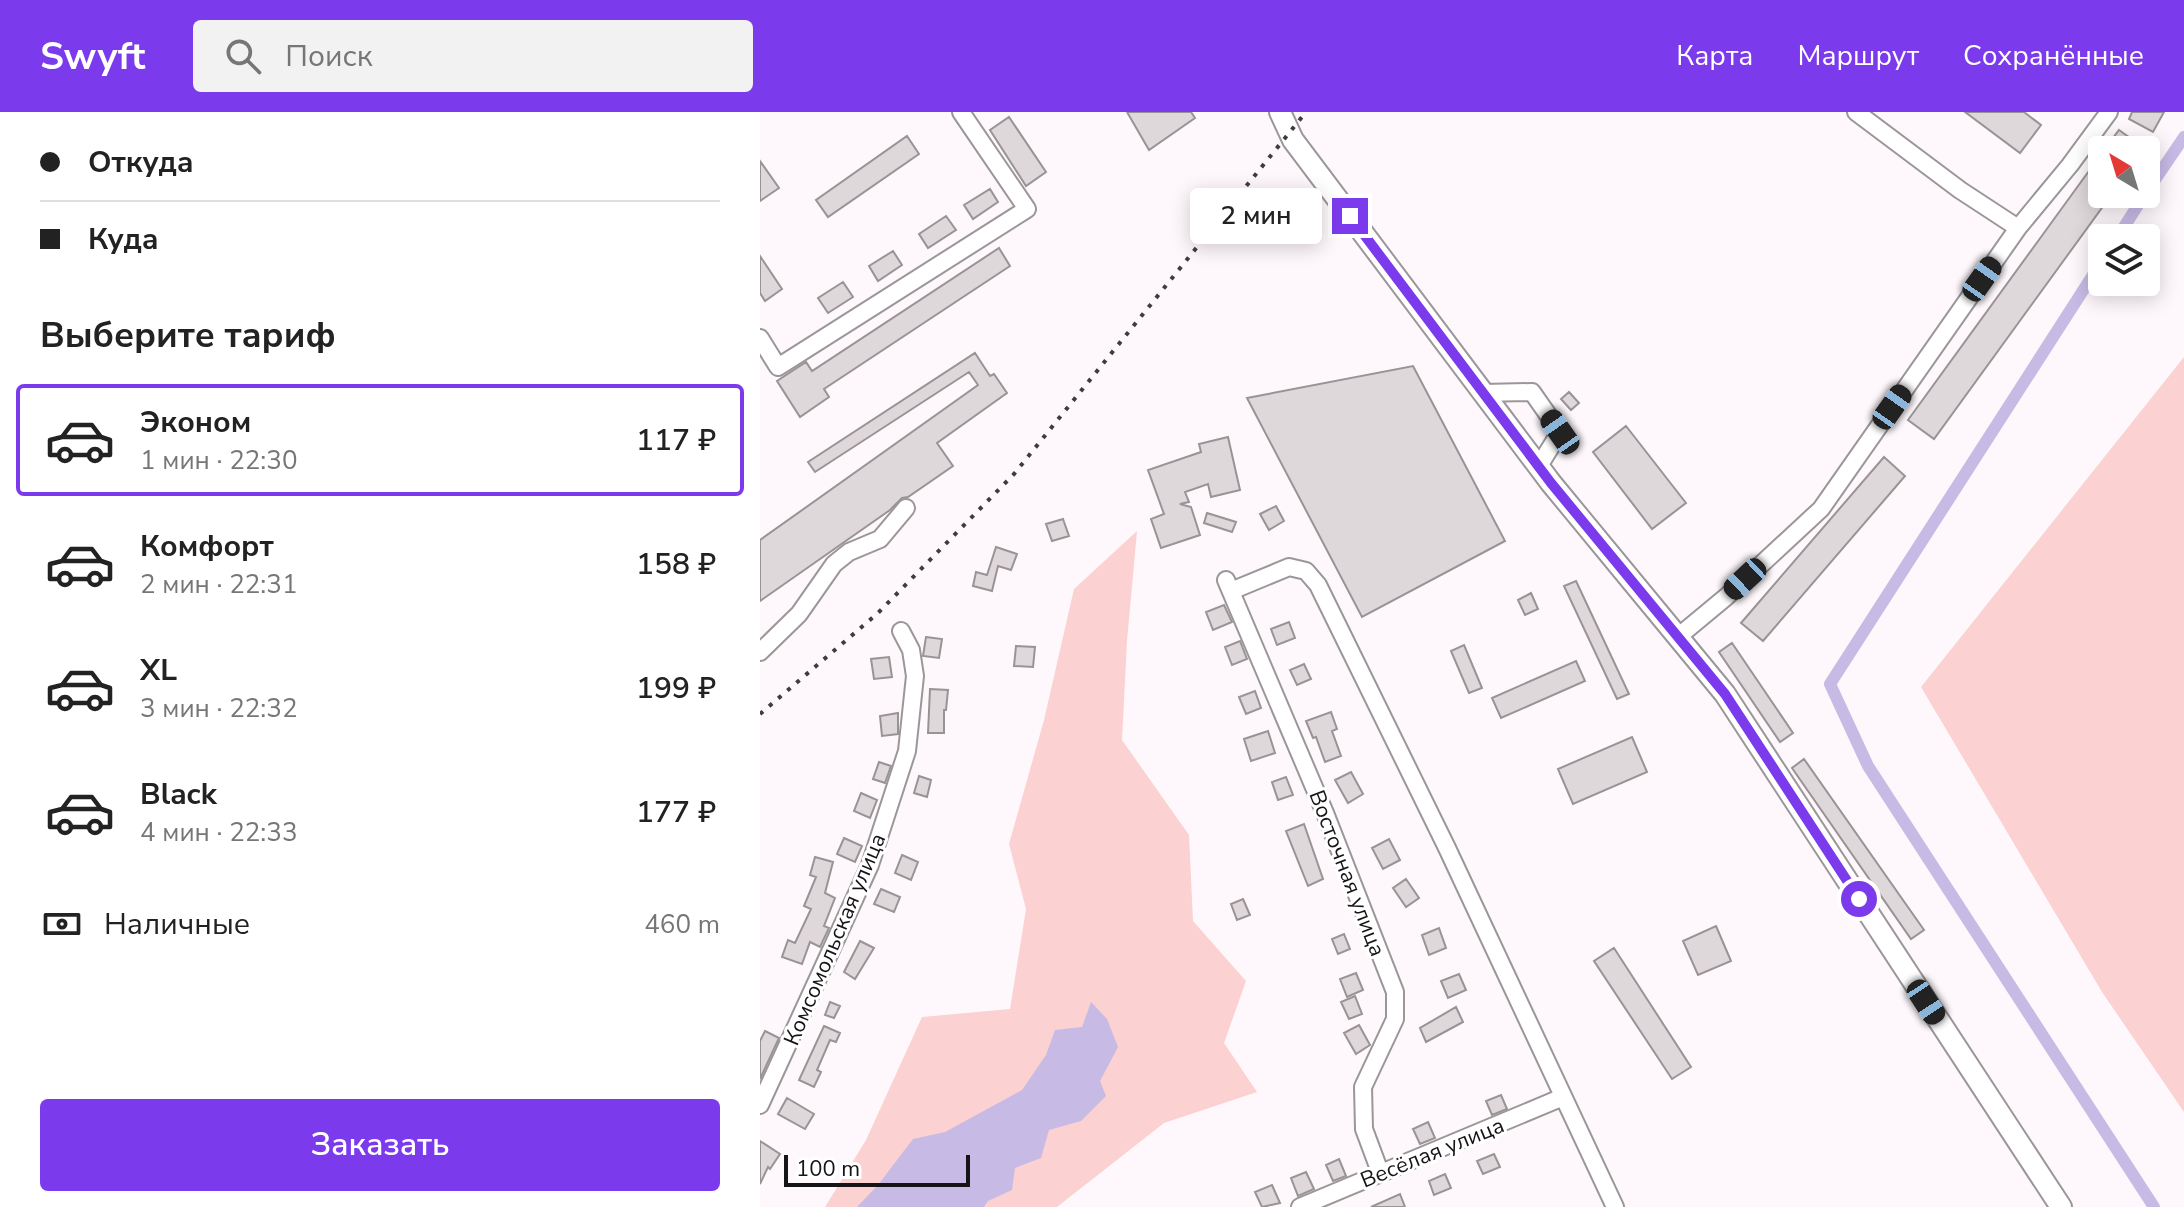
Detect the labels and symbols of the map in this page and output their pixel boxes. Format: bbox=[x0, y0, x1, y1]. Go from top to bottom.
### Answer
north arrow bbox=[2088, 136, 2160, 208]
callout: 2 мин bbox=[1190, 188, 1322, 244]
route end bbox=[1332, 198, 1368, 234]
car bbox=[1958, 252, 2006, 306]
car bbox=[1868, 380, 1916, 434]
car bbox=[1536, 405, 1584, 459]
car bbox=[1719, 554, 1771, 604]
street label: Восточная улица bbox=[1302, 786, 1393, 961]
street label: Комсомольская улица bbox=[777, 829, 893, 1050]
route start bbox=[1841, 881, 1877, 917]
car bbox=[1903, 975, 1949, 1029]
street label: Весёлая улица bbox=[1356, 1110, 1509, 1195]
scale bar bbox=[784, 1151, 970, 1187]

